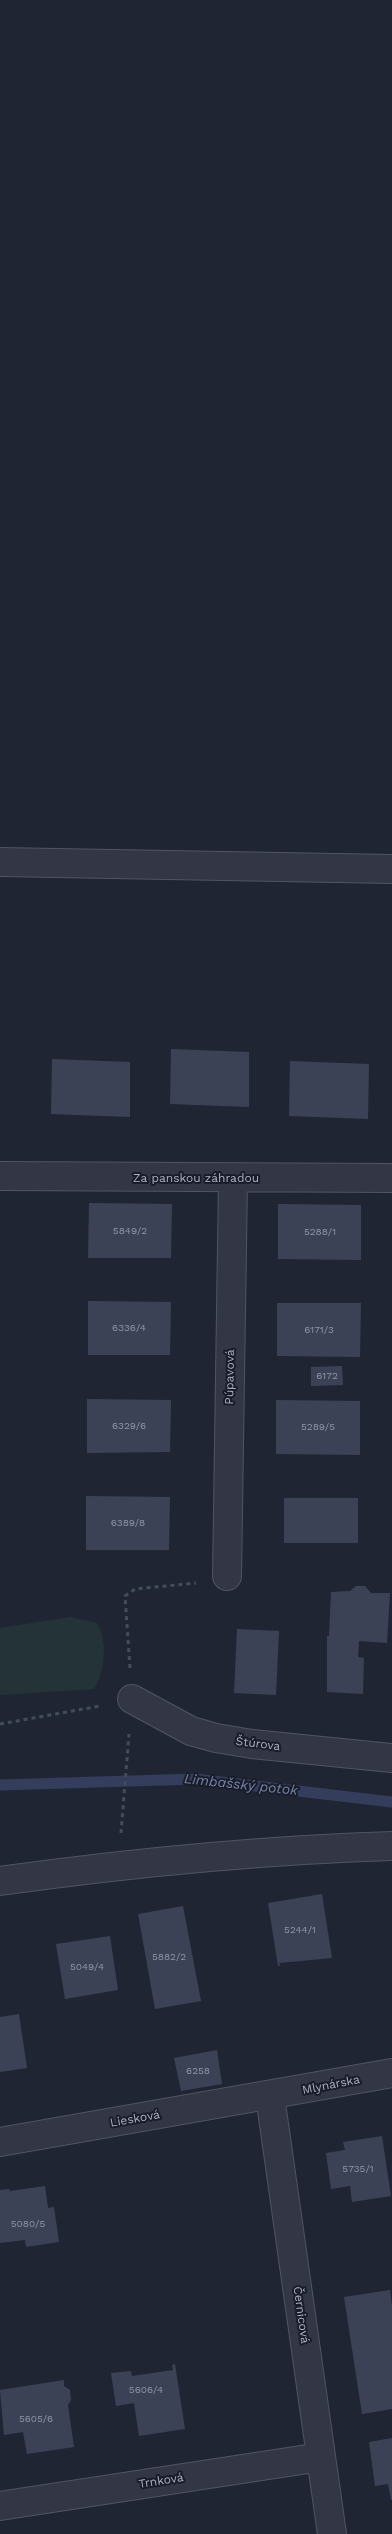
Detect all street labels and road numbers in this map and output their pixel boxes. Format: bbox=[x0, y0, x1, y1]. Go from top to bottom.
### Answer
street label: Za panskou záhradou bbox=[133, 1171, 259, 1185]
street label: Púpavová bbox=[222, 1349, 238, 1405]
street label: Štúrova bbox=[235, 1734, 281, 1754]
street label: Mlynárska bbox=[301, 2072, 361, 2098]
street label: Liesková bbox=[109, 2108, 161, 2130]
street label: Černicová bbox=[290, 2286, 312, 2344]
street label: Trnková bbox=[137, 2470, 185, 2492]

